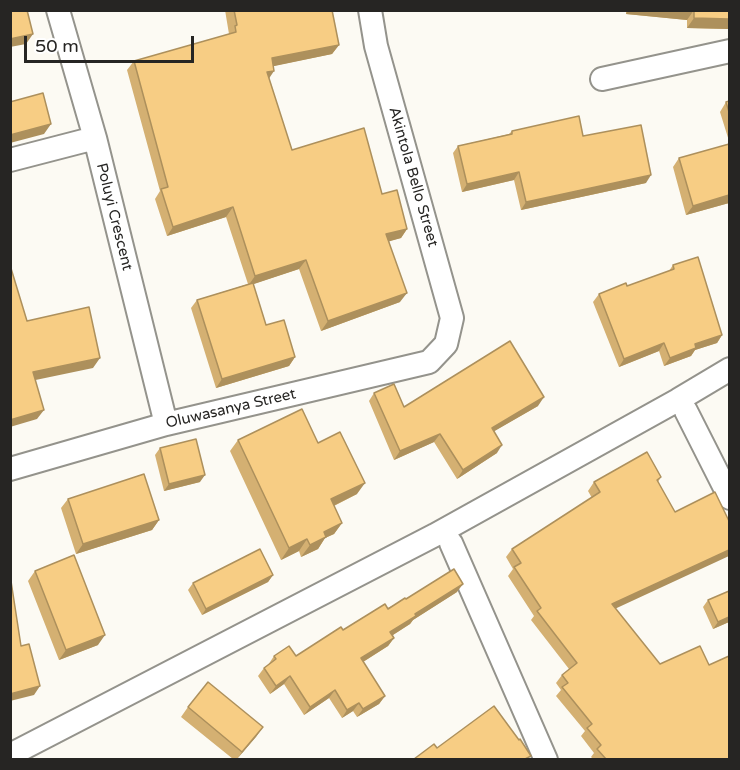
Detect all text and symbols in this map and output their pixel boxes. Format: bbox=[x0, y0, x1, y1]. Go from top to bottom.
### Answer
scale bar bbox=[27, 24, 196, 62]
text: 50 m bbox=[35, 35, 79, 57]
street label: Akintola Bello Street bbox=[384, 105, 442, 249]
street label: Poluyi Crescent bbox=[92, 161, 136, 273]
street label: Oluwasanya Street bbox=[164, 385, 298, 433]

